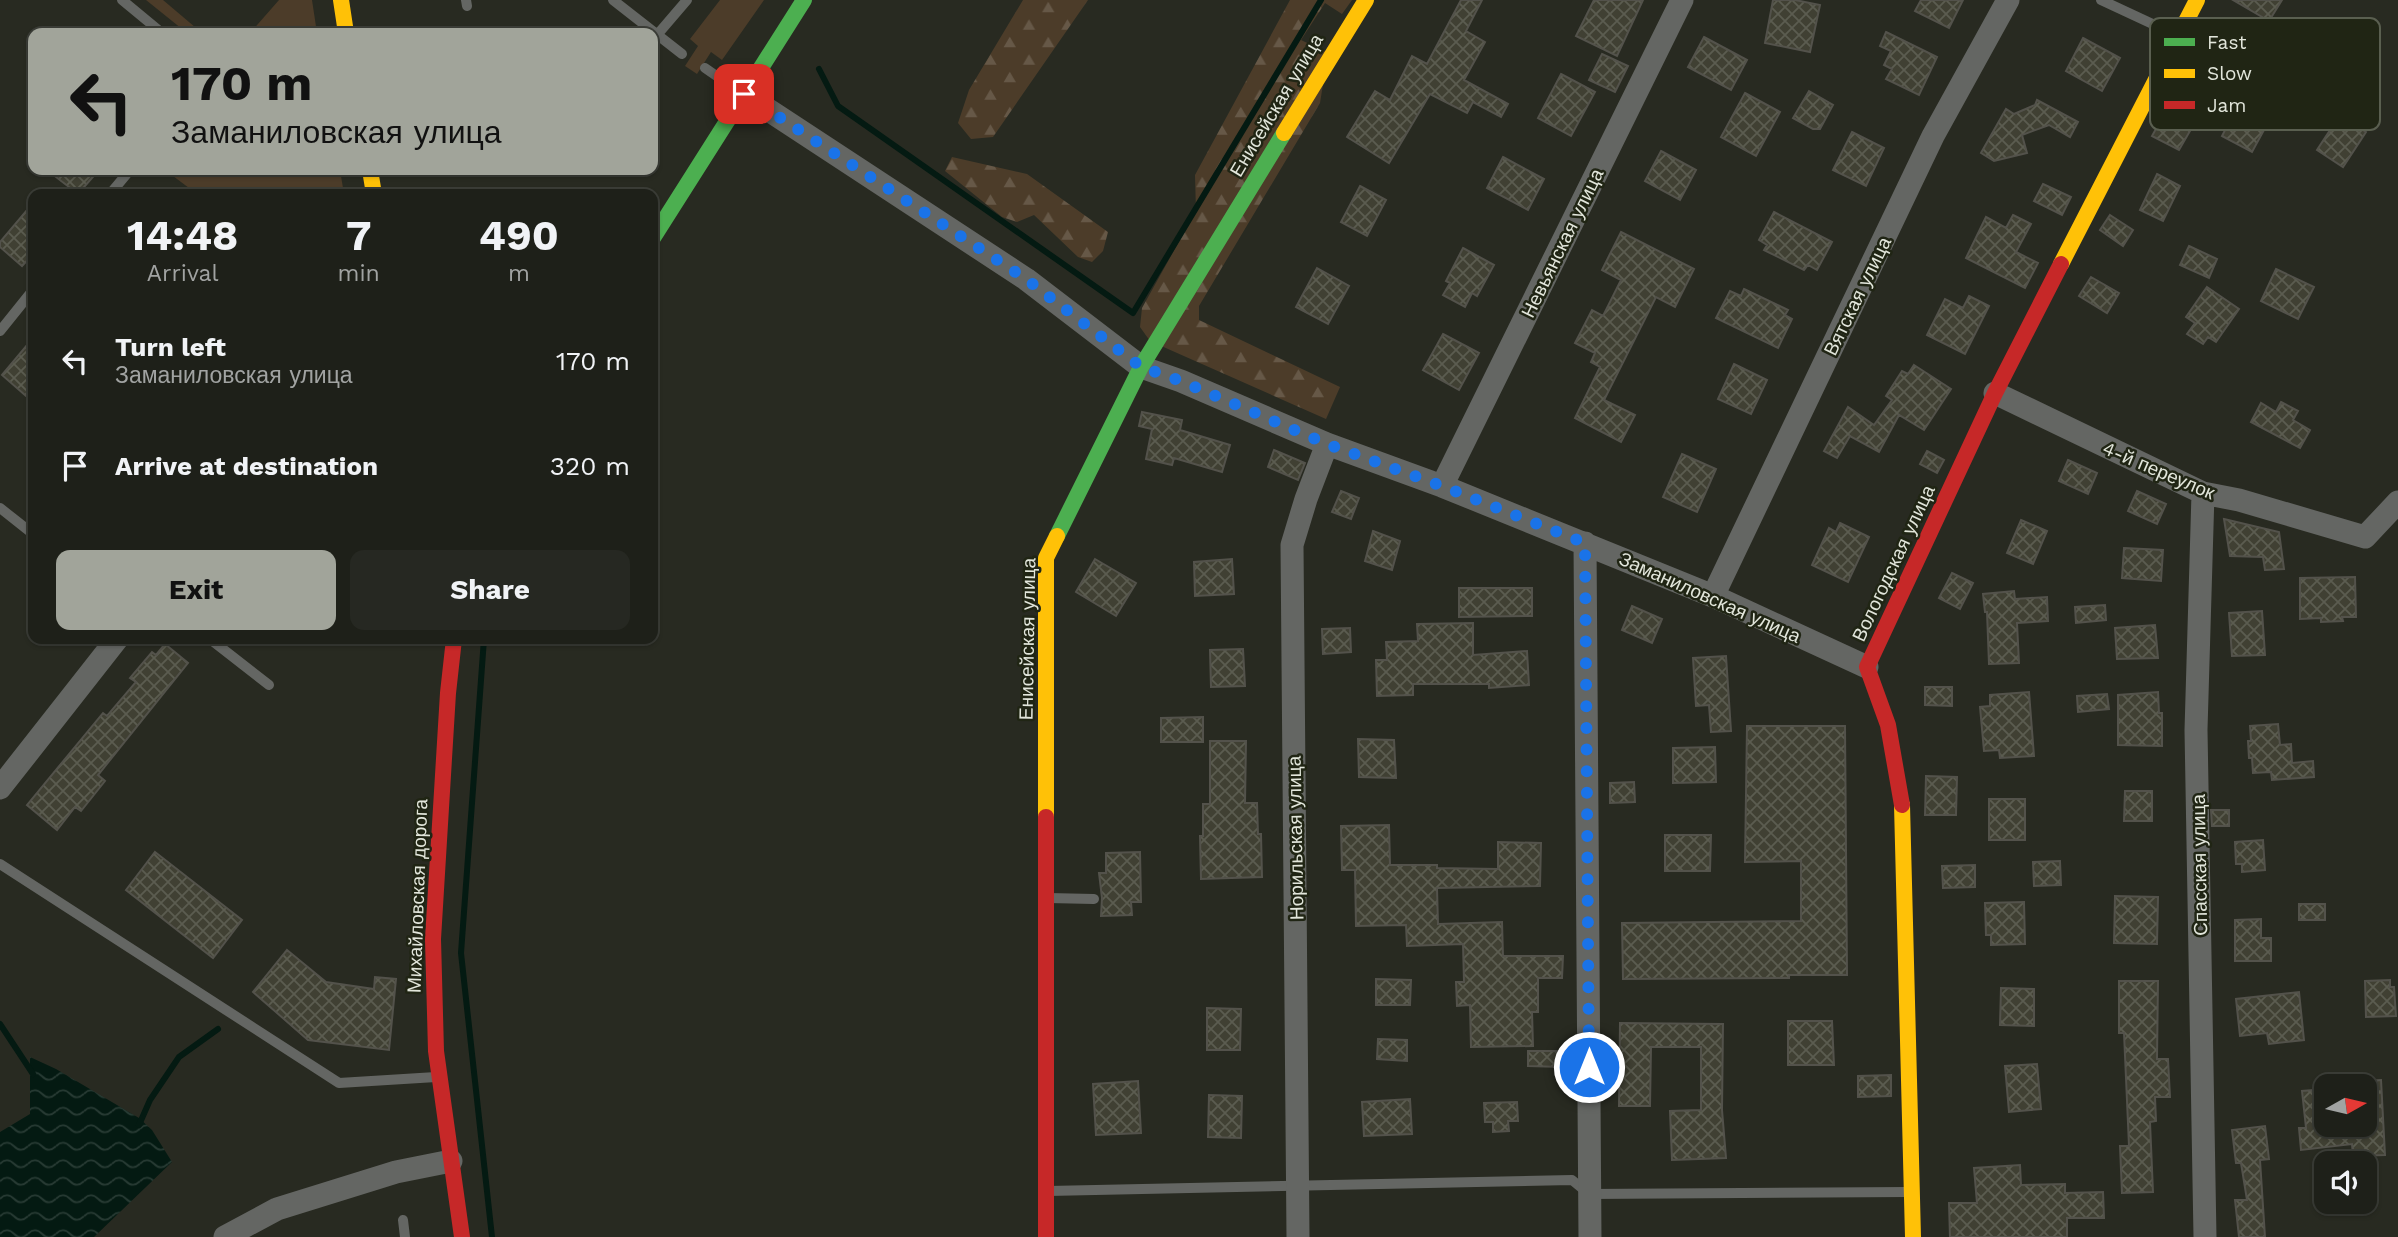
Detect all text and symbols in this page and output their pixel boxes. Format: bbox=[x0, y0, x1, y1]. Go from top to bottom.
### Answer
legend bbox=[2150, 18, 2380, 130]
street label: Енисейская улица bbox=[1225, 29, 1328, 181]
text: Fast bbox=[2207, 31, 2246, 54]
text: 170 m bbox=[171, 54, 312, 112]
icon: left bbox=[56, 56, 147, 147]
text: Slow bbox=[2207, 62, 2252, 85]
pin bbox=[714, 64, 774, 124]
icon: arrive bbox=[725, 75, 763, 113]
text: Jam bbox=[2207, 94, 2246, 117]
text: Заманиловская улица bbox=[171, 113, 502, 151]
street label: Невьянская улица bbox=[1516, 165, 1609, 321]
text: 14:48 bbox=[127, 211, 238, 260]
text: 7 bbox=[346, 211, 371, 260]
text: 490 bbox=[479, 211, 559, 260]
street label: Вятская улица bbox=[1819, 233, 1896, 359]
text: Arrival bbox=[147, 260, 219, 287]
text: min bbox=[338, 260, 380, 287]
text: m bbox=[508, 260, 530, 287]
text: Turn left bbox=[115, 332, 226, 362]
icon: left bbox=[56, 342, 94, 380]
text: 170 m bbox=[556, 346, 630, 376]
text: Заманиловская улица bbox=[115, 362, 353, 389]
street label: 4-й переулок bbox=[2099, 437, 2219, 505]
icon: arrive bbox=[56, 447, 94, 485]
text: Arrive at destination bbox=[115, 451, 378, 481]
text: 320 m bbox=[550, 451, 630, 481]
street label: Вологодская улица bbox=[1847, 481, 1940, 645]
street label: Заманиловская улица bbox=[1615, 547, 1805, 648]
button: Exit bbox=[56, 550, 336, 630]
button: Share bbox=[350, 550, 630, 630]
street label: Енисейская улица bbox=[1015, 557, 1040, 720]
street label: Норильская улица bbox=[1283, 755, 1308, 920]
street label: Спасская улица bbox=[2187, 793, 2212, 936]
street label: Михайловская дорога bbox=[403, 798, 432, 993]
position arrow bbox=[1552, 1030, 1626, 1104]
north arrow bbox=[2314, 1074, 2376, 1138]
map controls bbox=[2314, 1074, 2377, 1214]
button: sound bbox=[2314, 1151, 2377, 1214]

